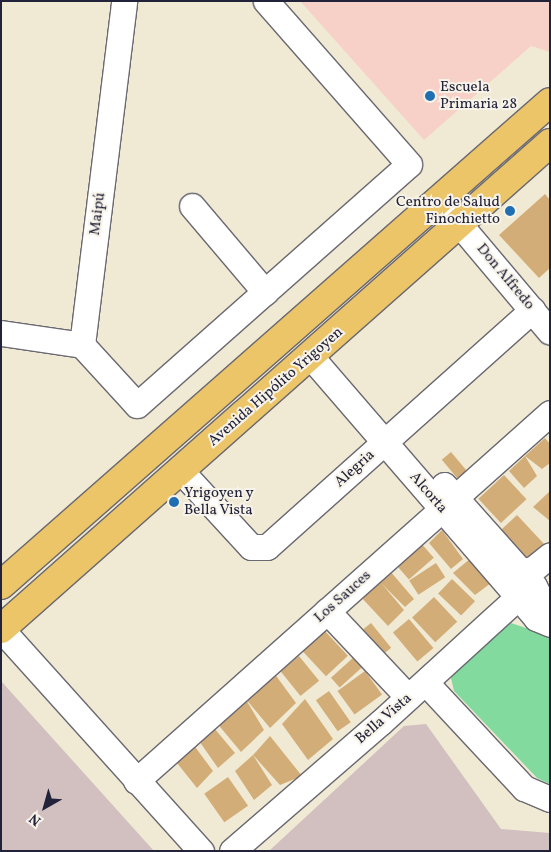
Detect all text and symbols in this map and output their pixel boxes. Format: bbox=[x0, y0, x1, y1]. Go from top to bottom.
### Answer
place label: Escuela Primaria 28 bbox=[440, 78, 517, 113]
marker: Escuela Primaria 28 bbox=[424, 90, 436, 102]
street label: Maipú bbox=[86, 192, 110, 236]
place label: Centro de Salud Finochietto bbox=[396, 193, 500, 228]
marker: Centro de Salud Finochietto bbox=[504, 205, 516, 217]
street label: Don Alfredo bbox=[472, 240, 538, 314]
street label: Avenida Hipólito Yrigoyen bbox=[205, 323, 347, 451]
street label: Alegria bbox=[331, 446, 379, 492]
street label: Alcorta bbox=[405, 469, 451, 517]
place label: Yrigoyen y Bella Vista bbox=[184, 484, 254, 519]
marker: Yrigoyen y Bella Vista bbox=[168, 496, 180, 508]
street label: Los Sauces bbox=[311, 567, 375, 627]
street label: Bella Vista bbox=[352, 690, 416, 748]
north arrow bbox=[20, 782, 70, 832]
text: N bbox=[26, 809, 45, 830]

